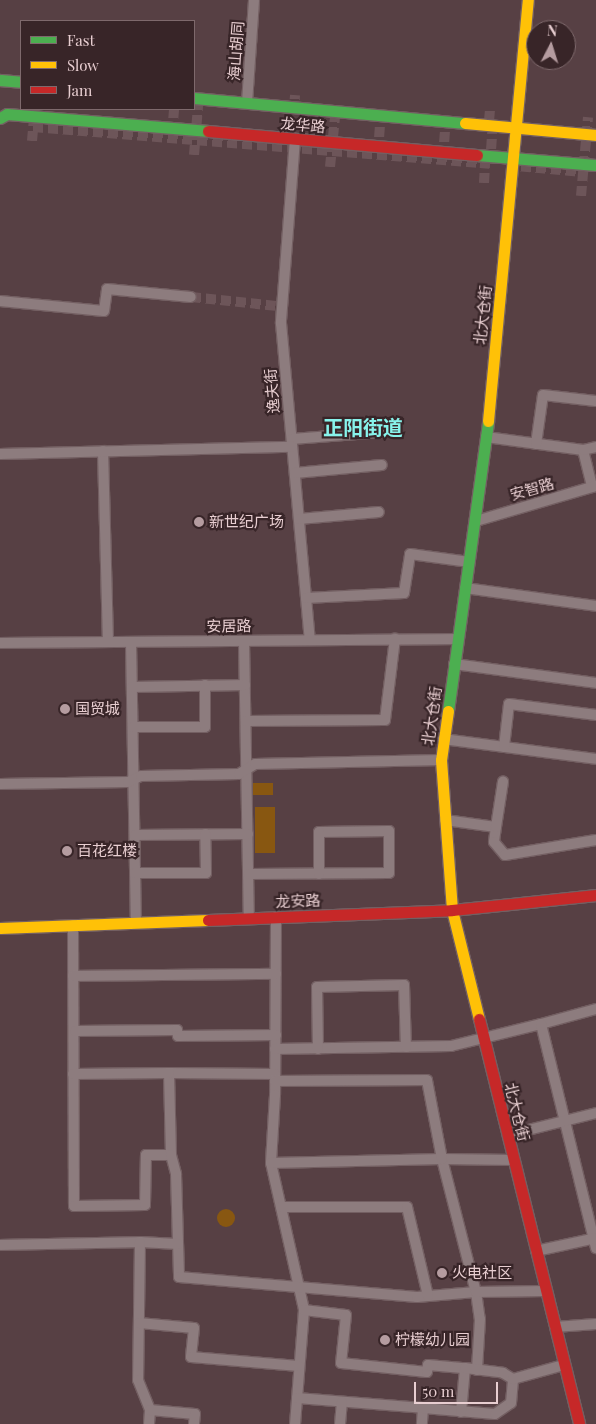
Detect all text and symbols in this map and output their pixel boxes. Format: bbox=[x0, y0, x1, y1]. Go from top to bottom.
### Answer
legend bbox=[20, 20, 195, 110]
street label: 海山胡同 bbox=[225, 20, 247, 82]
north arrow bbox=[526, 20, 576, 70]
text: N bbox=[546, 21, 558, 40]
text: Fast bbox=[67, 30, 95, 50]
text: Slow bbox=[67, 55, 99, 75]
text: Jam bbox=[67, 80, 92, 100]
street label: 龙华路 bbox=[280, 114, 326, 136]
street label: 北大仓街 bbox=[471, 284, 495, 346]
street label: 逸夫街 bbox=[261, 368, 283, 414]
district label: 正阳街道 bbox=[323, 414, 403, 438]
street label: 安智路 bbox=[508, 474, 556, 504]
place label: 新世纪广场 bbox=[209, 513, 284, 531]
marker: 新世纪广场 bbox=[193, 516, 205, 528]
street label: 安居路 bbox=[206, 617, 252, 635]
street label: 北大仓街 bbox=[419, 685, 445, 747]
place label: 国贸城 bbox=[75, 700, 120, 718]
marker: 国贸城 bbox=[59, 703, 71, 715]
place label: 百花红楼 bbox=[77, 842, 137, 860]
marker: 百花红楼 bbox=[61, 845, 73, 857]
street label: 龙安路 bbox=[275, 891, 321, 911]
street label: 北大仓街 bbox=[501, 1081, 533, 1143]
place label: 火电社区 bbox=[452, 1264, 512, 1282]
marker: 火电社区 bbox=[436, 1267, 448, 1279]
place label: 柠檬幼儿园 bbox=[395, 1331, 470, 1349]
marker: 柠檬幼儿园 bbox=[379, 1334, 391, 1346]
scale bar bbox=[416, 1372, 500, 1404]
text: 50 m bbox=[422, 1381, 454, 1401]

